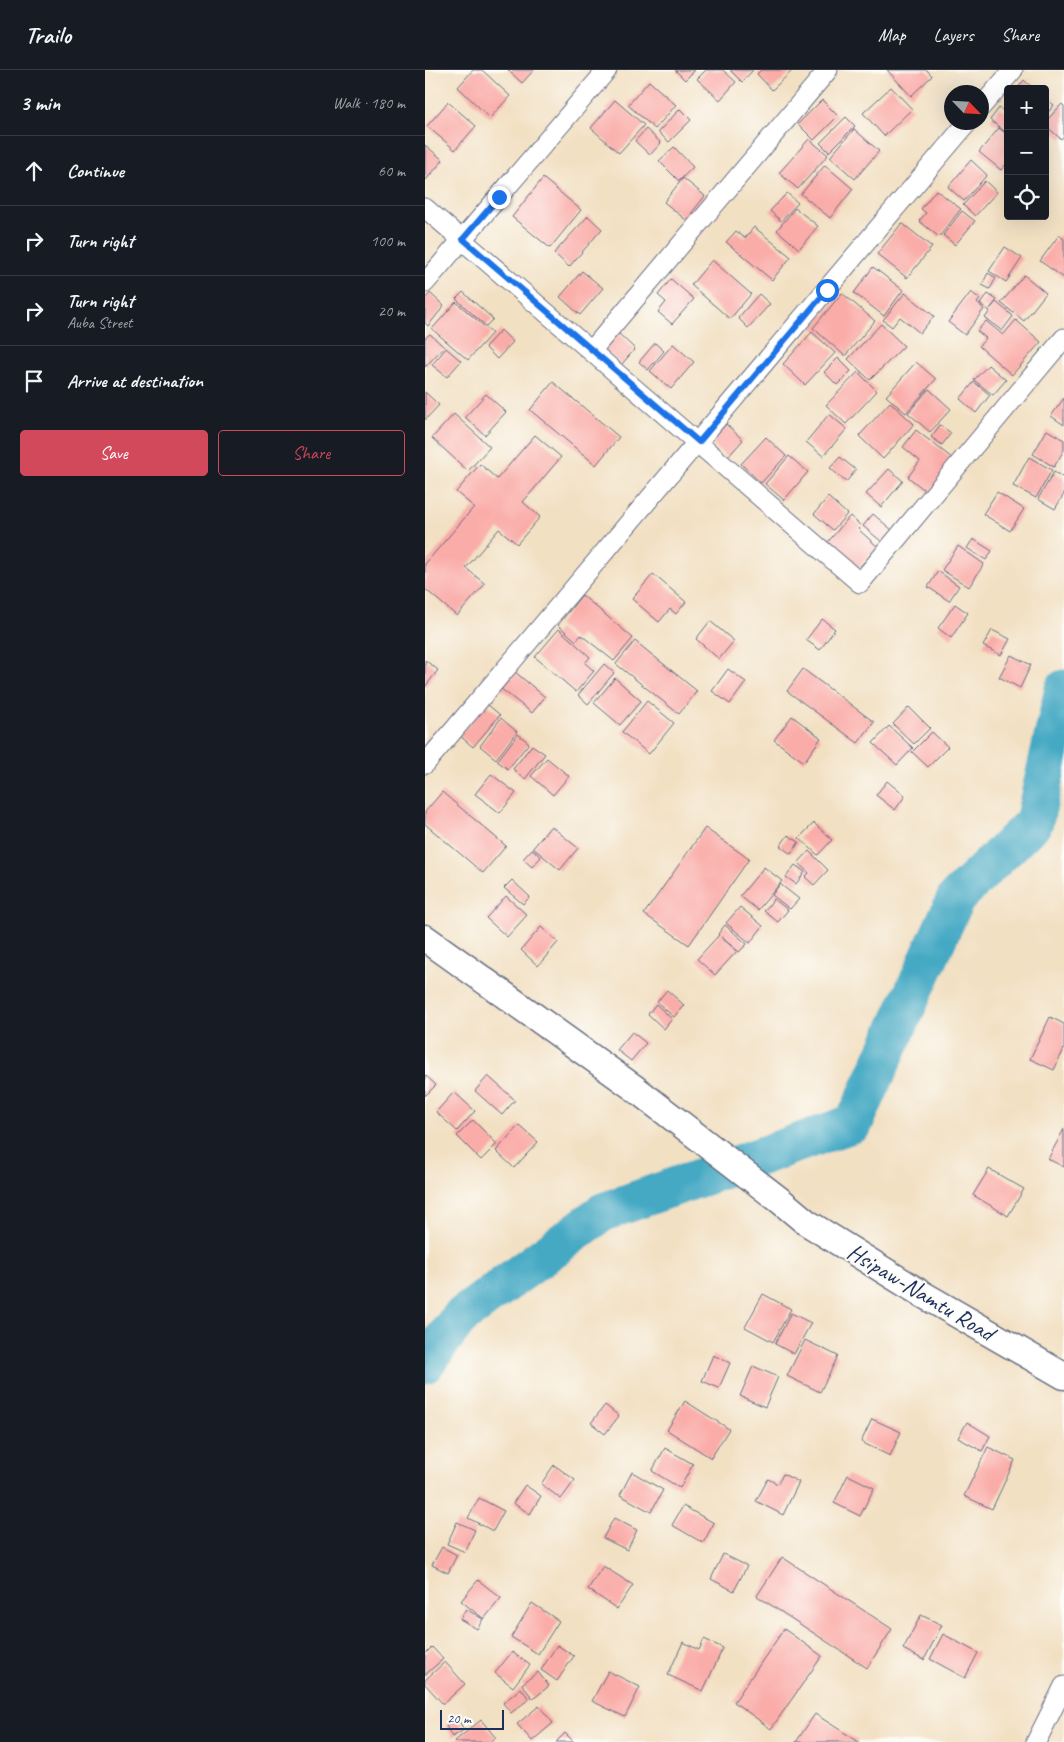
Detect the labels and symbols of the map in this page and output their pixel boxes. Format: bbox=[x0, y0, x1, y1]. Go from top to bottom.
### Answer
north arrow bbox=[944, 85, 989, 130]
route end bbox=[488, 186, 511, 209]
route start bbox=[816, 279, 839, 302]
street label: Hsipaw-Namtu Road bbox=[842, 1236, 1003, 1350]
scale bar bbox=[440, 1707, 504, 1730]

